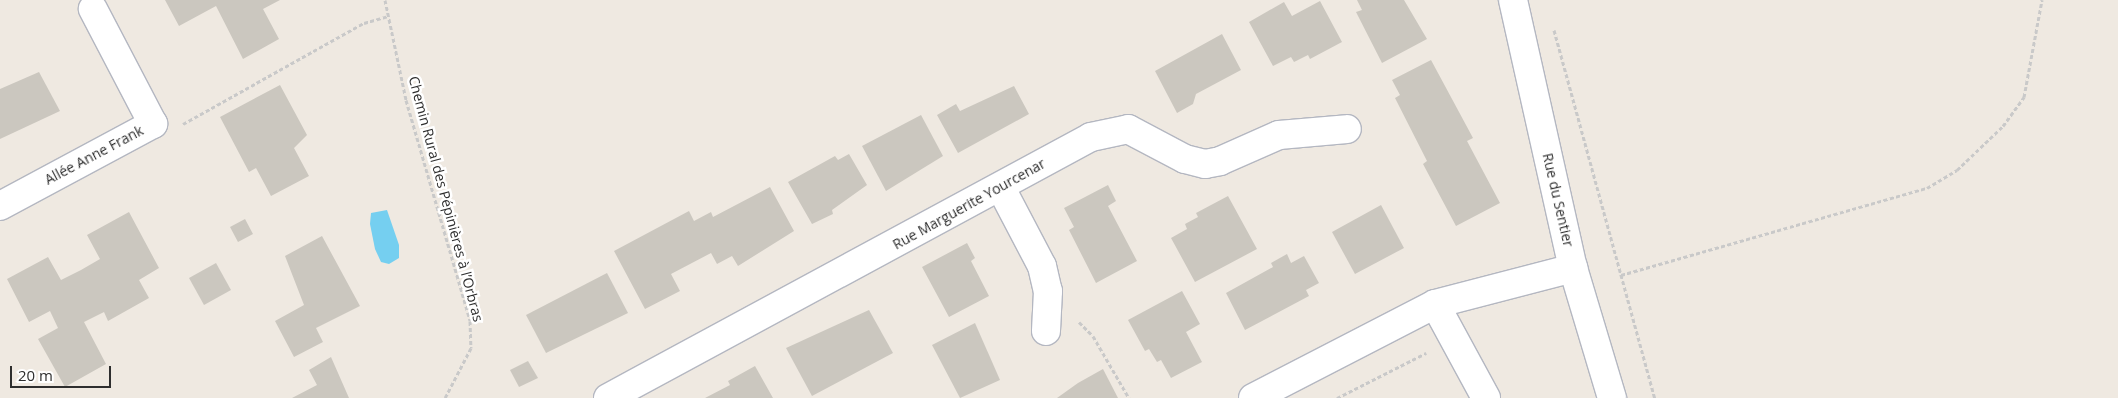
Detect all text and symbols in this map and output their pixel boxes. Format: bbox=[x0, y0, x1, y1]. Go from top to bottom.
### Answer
street label: Chemin Rural des Pépinières à l’Orbras bbox=[405, 74, 487, 324]
street label: Allée Anne Frank bbox=[42, 122, 146, 188]
street label: Rue du Sentier bbox=[1539, 151, 1577, 249]
street label: Rue Marguerite Yourcenar bbox=[890, 155, 1048, 253]
scale bar bbox=[12, 356, 114, 388]
text: 20 m bbox=[18, 365, 53, 385]

